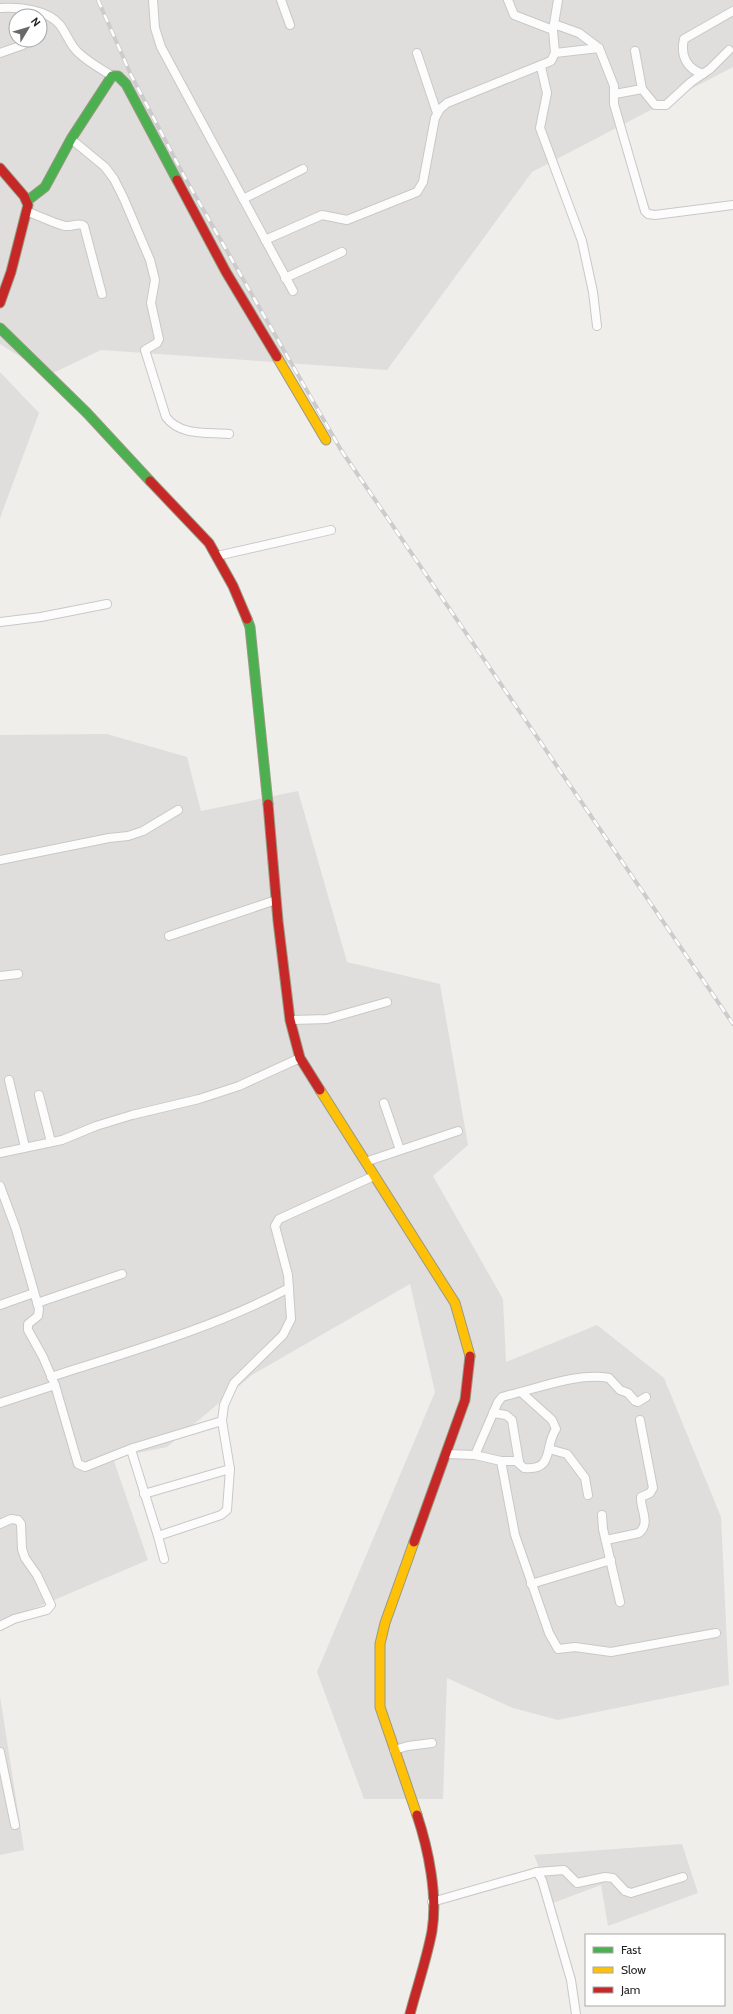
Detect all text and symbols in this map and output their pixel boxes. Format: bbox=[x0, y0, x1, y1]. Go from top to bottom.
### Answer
north arrow bbox=[8, 8, 48, 48]
text: N bbox=[28, 14, 44, 29]
legend bbox=[585, 1934, 725, 2006]
text: Fast bbox=[621, 1942, 641, 1957]
text: Slow bbox=[621, 1962, 646, 1977]
text: Jam bbox=[620, 1982, 640, 1997]

